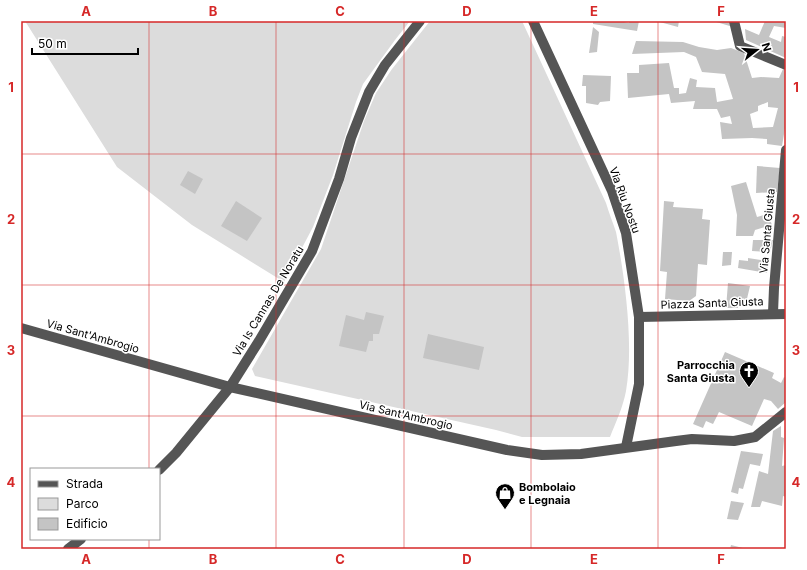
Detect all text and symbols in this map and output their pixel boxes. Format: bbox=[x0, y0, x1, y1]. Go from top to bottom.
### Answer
text: A bbox=[81, 3, 91, 19]
text: B bbox=[209, 3, 218, 19]
text: C bbox=[335, 3, 345, 19]
text: D bbox=[462, 3, 472, 19]
text: E bbox=[590, 3, 598, 19]
text: F bbox=[717, 3, 725, 19]
scale bar bbox=[32, 30, 138, 56]
north arrow bbox=[737, 30, 777, 70]
text: 50 m bbox=[38, 36, 67, 51]
text: N bbox=[759, 41, 774, 53]
text: 1 bbox=[8, 79, 14, 95]
text: 1 bbox=[793, 79, 799, 95]
street label: Via Riu Nostu bbox=[607, 165, 643, 235]
street label: Via Santa Giusta bbox=[756, 188, 778, 274]
text: 2 bbox=[7, 211, 15, 227]
text: 2 bbox=[792, 211, 800, 227]
street label: Via Is Cannas De Noratu bbox=[229, 243, 307, 359]
street label: Piazza Santa Giusta bbox=[660, 294, 764, 312]
street label: Via Sant'Ambrogio bbox=[45, 316, 141, 356]
text: 3 bbox=[7, 342, 15, 358]
text: 3 bbox=[792, 342, 800, 358]
place label: Parrocchia Santa Giusta bbox=[667, 358, 735, 385]
church icon: Parrocchia Santa Giusta bbox=[738, 360, 760, 388]
street label: Via Sant'Ambrogio bbox=[358, 397, 455, 433]
legend bbox=[30, 468, 160, 540]
text: 4 bbox=[7, 474, 16, 490]
text: 4 bbox=[792, 474, 801, 490]
text: Strada bbox=[66, 476, 103, 491]
place label: Bombolaio e Legnaia bbox=[519, 480, 576, 507]
shop icon: Bombolaio e Legnaia bbox=[494, 482, 516, 510]
text: Parco bbox=[66, 496, 99, 511]
text: Edificio bbox=[66, 516, 108, 531]
text: A bbox=[81, 551, 91, 567]
text: B bbox=[209, 551, 218, 567]
text: C bbox=[335, 551, 345, 567]
text: D bbox=[462, 551, 472, 567]
text: E bbox=[590, 551, 598, 567]
text: F bbox=[717, 551, 725, 567]

